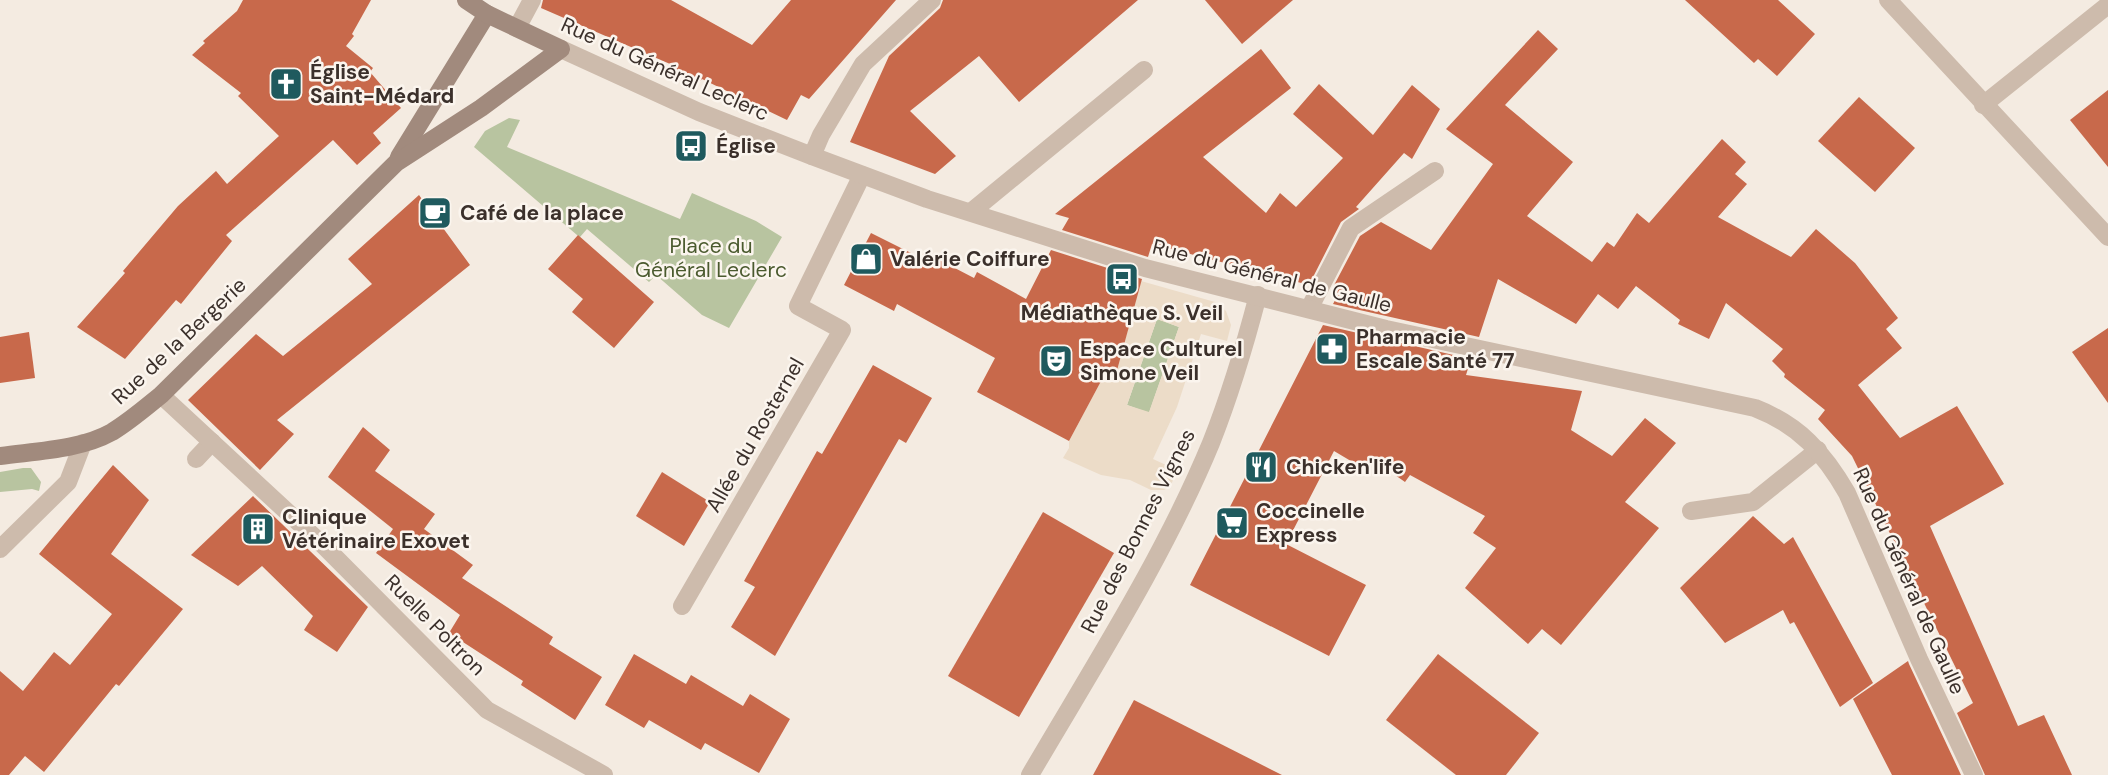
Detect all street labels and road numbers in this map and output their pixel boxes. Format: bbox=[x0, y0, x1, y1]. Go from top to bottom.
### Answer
street label: Rue du Général Leclerc bbox=[557, 11, 773, 127]
street label: Rue du Général de Gaulle bbox=[1150, 233, 1395, 319]
street label: Rue de la Bergerie bbox=[106, 271, 252, 411]
street label: Allée du Rosternel bbox=[699, 353, 811, 517]
street label: Rue des Bonnes Vignes bbox=[1074, 424, 1202, 638]
street label: Rue du Général de Gaulle bbox=[1846, 463, 1972, 699]
street label: Ruelle Poltron bbox=[378, 568, 492, 682]

